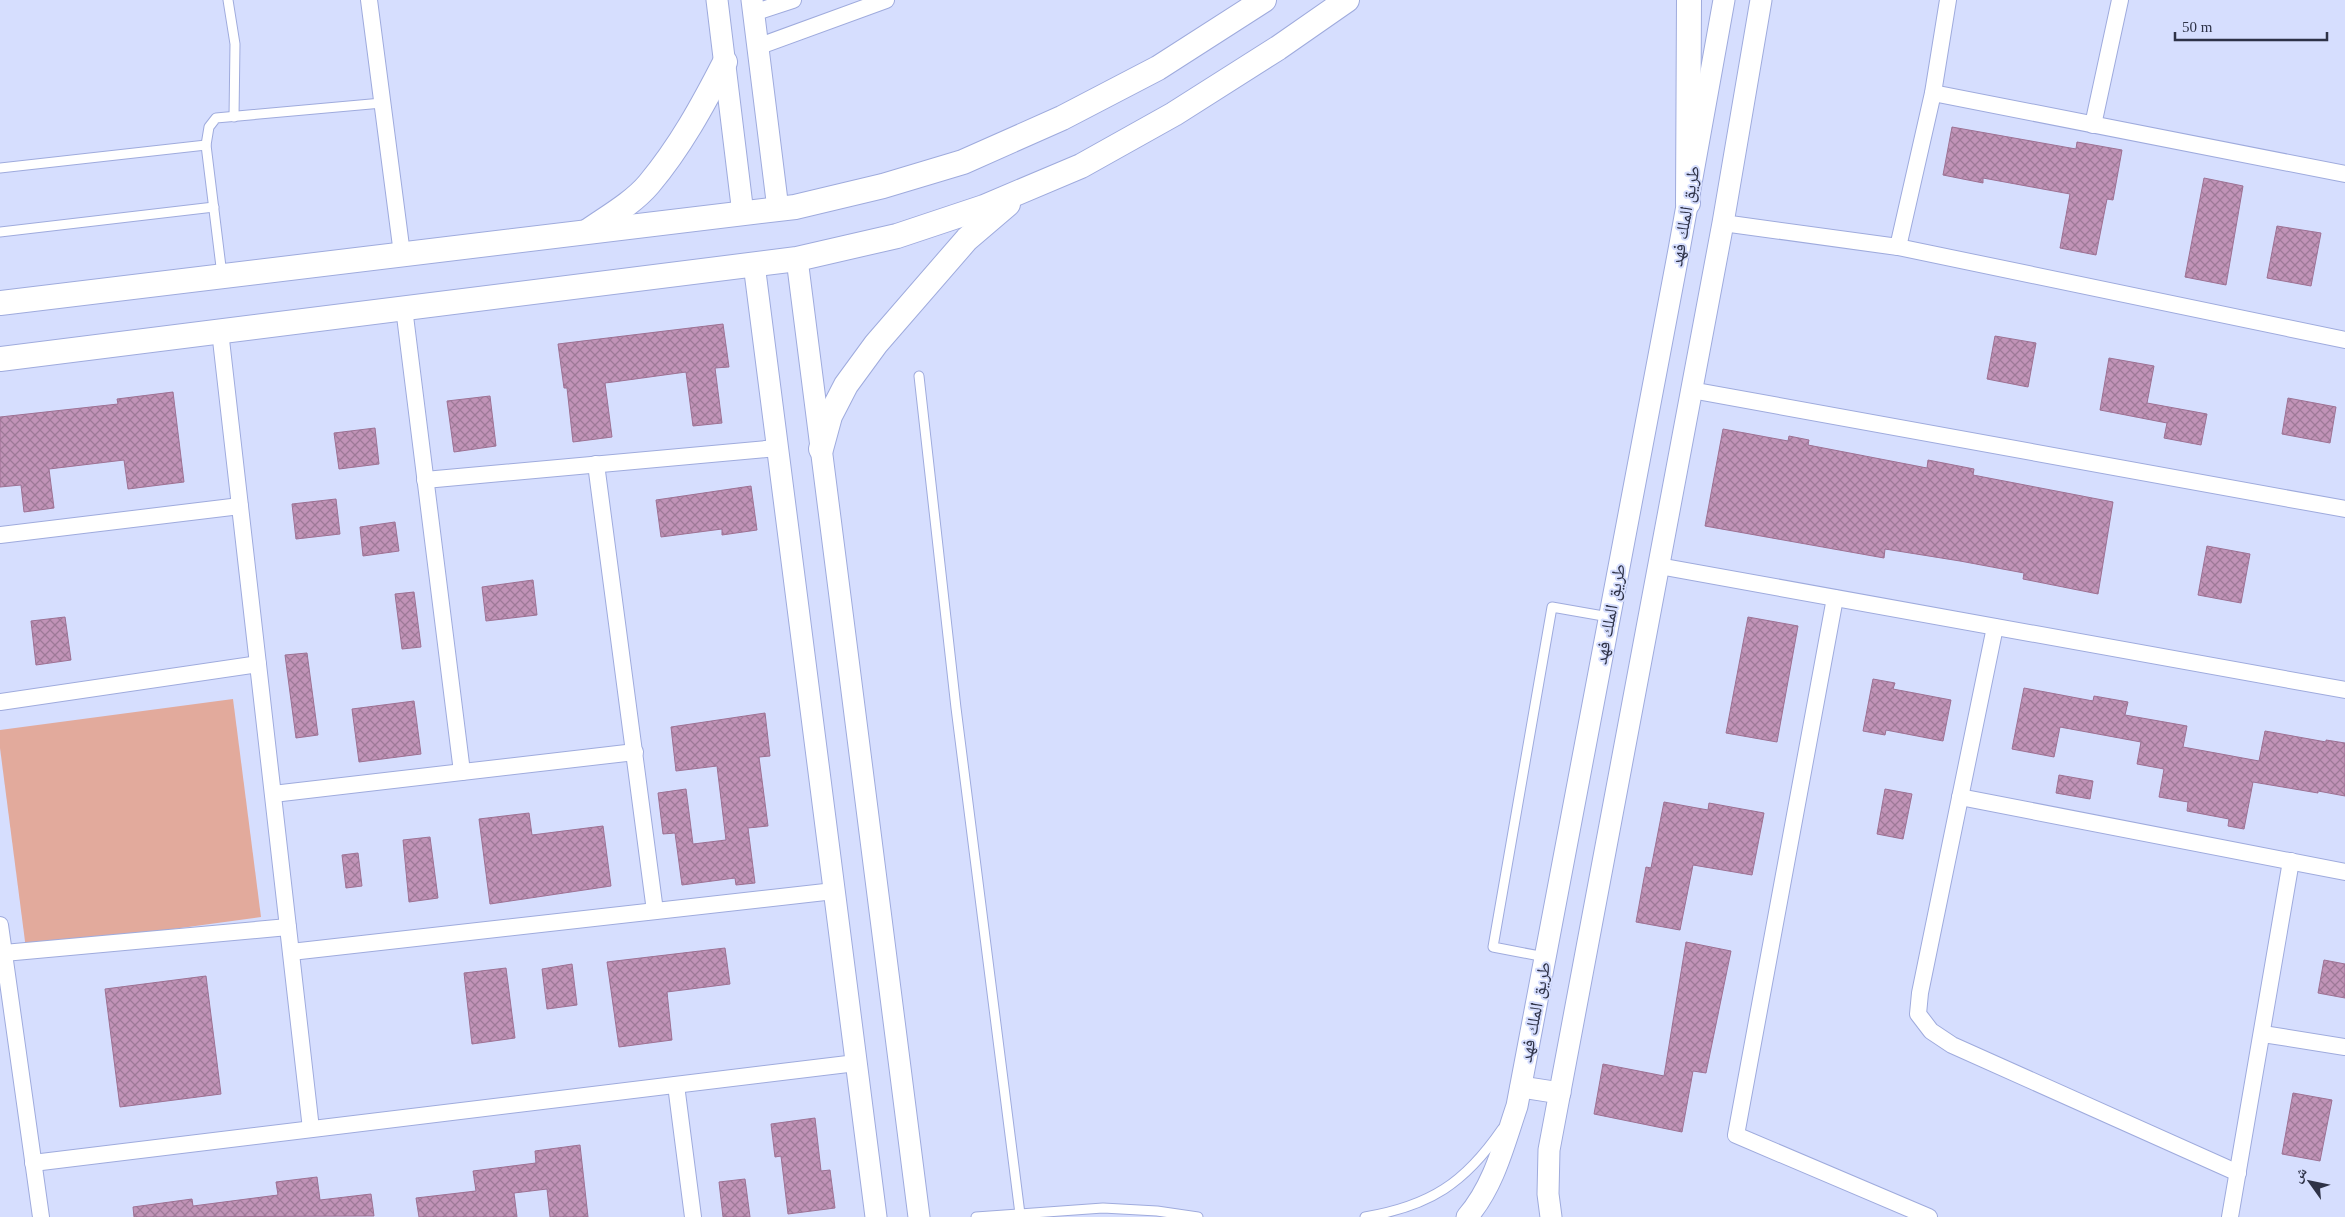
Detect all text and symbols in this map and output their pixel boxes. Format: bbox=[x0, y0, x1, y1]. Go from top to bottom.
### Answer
scale bar bbox=[2175, 10, 2328, 42]
text: 50 m bbox=[2182, 19, 2213, 35]
street label: طريق الملك فهد bbox=[1666, 164, 1705, 268]
street label: طريق الملك فهد bbox=[1590, 562, 1631, 666]
street label: طريق الملك فهد bbox=[1515, 960, 1556, 1064]
north arrow bbox=[2285, 1157, 2335, 1207]
text: ش bbox=[2289, 1165, 2311, 1186]

